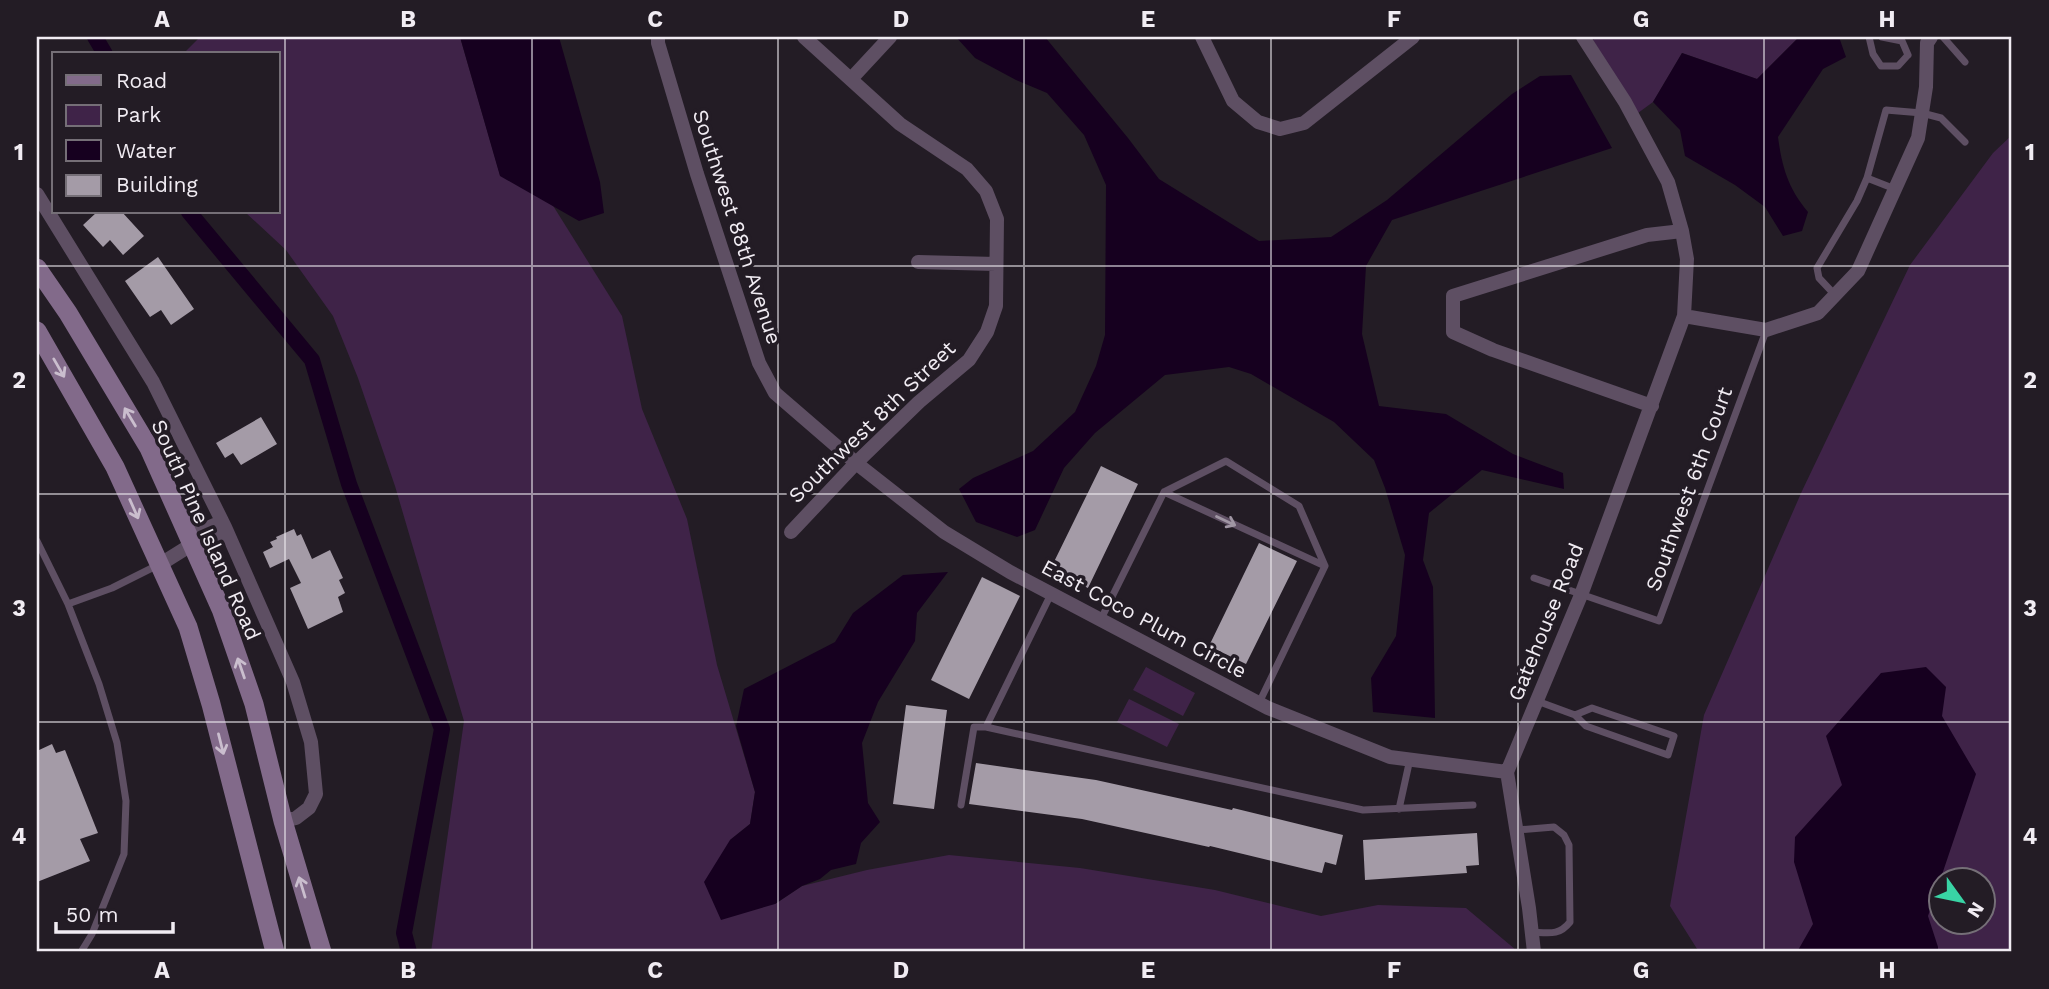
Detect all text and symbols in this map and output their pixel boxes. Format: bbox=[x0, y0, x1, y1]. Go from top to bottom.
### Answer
text: A bbox=[154, 6, 170, 33]
text: B bbox=[400, 6, 416, 33]
text: C bbox=[647, 6, 663, 33]
text: D bbox=[893, 6, 909, 33]
text: E bbox=[1141, 6, 1155, 33]
text: F bbox=[1387, 6, 1401, 33]
text: G bbox=[1633, 6, 1649, 33]
text: H bbox=[1878, 6, 1896, 33]
legend bbox=[52, 52, 280, 214]
text: Road bbox=[116, 68, 167, 93]
text: Park bbox=[116, 102, 161, 127]
street label: Southwest 88th Avenue bbox=[688, 106, 787, 347]
text: Water bbox=[116, 138, 177, 163]
text: 1 bbox=[14, 139, 24, 166]
text: 1 bbox=[2025, 139, 2035, 166]
text: Building bbox=[116, 172, 198, 197]
street label: Southwest 8th Street bbox=[783, 335, 960, 508]
one-way arrow bbox=[52, 357, 66, 377]
text: 2 bbox=[12, 367, 26, 394]
text: 2 bbox=[2023, 367, 2037, 394]
street label: Southwest 6th Court bbox=[1640, 383, 1737, 594]
one-way arrow bbox=[123, 407, 137, 427]
street label: South Pine Island Road bbox=[147, 416, 266, 644]
one-way arrow bbox=[128, 498, 141, 519]
one-way arrow bbox=[1215, 515, 1237, 528]
street label: Gatehouse Road bbox=[1503, 539, 1589, 704]
street label: East Coco Plum Circle bbox=[1037, 554, 1251, 683]
text: 3 bbox=[12, 595, 26, 622]
text: 3 bbox=[2023, 595, 2037, 622]
one-way arrow bbox=[234, 657, 246, 679]
one-way arrow bbox=[216, 733, 229, 755]
text: 4 bbox=[12, 823, 27, 850]
text: 4 bbox=[2023, 823, 2038, 850]
north arrow bbox=[1926, 866, 1996, 936]
one-way arrow bbox=[295, 876, 308, 898]
scale bar bbox=[56, 891, 173, 935]
text: N bbox=[1962, 898, 1989, 922]
text: 50 m bbox=[66, 902, 118, 927]
text: A bbox=[154, 957, 170, 984]
text: B bbox=[400, 957, 416, 984]
text: C bbox=[647, 957, 663, 984]
text: D bbox=[893, 957, 909, 984]
text: E bbox=[1141, 957, 1155, 984]
text: F bbox=[1387, 957, 1401, 984]
text: G bbox=[1633, 957, 1649, 984]
text: H bbox=[1878, 957, 1896, 984]

